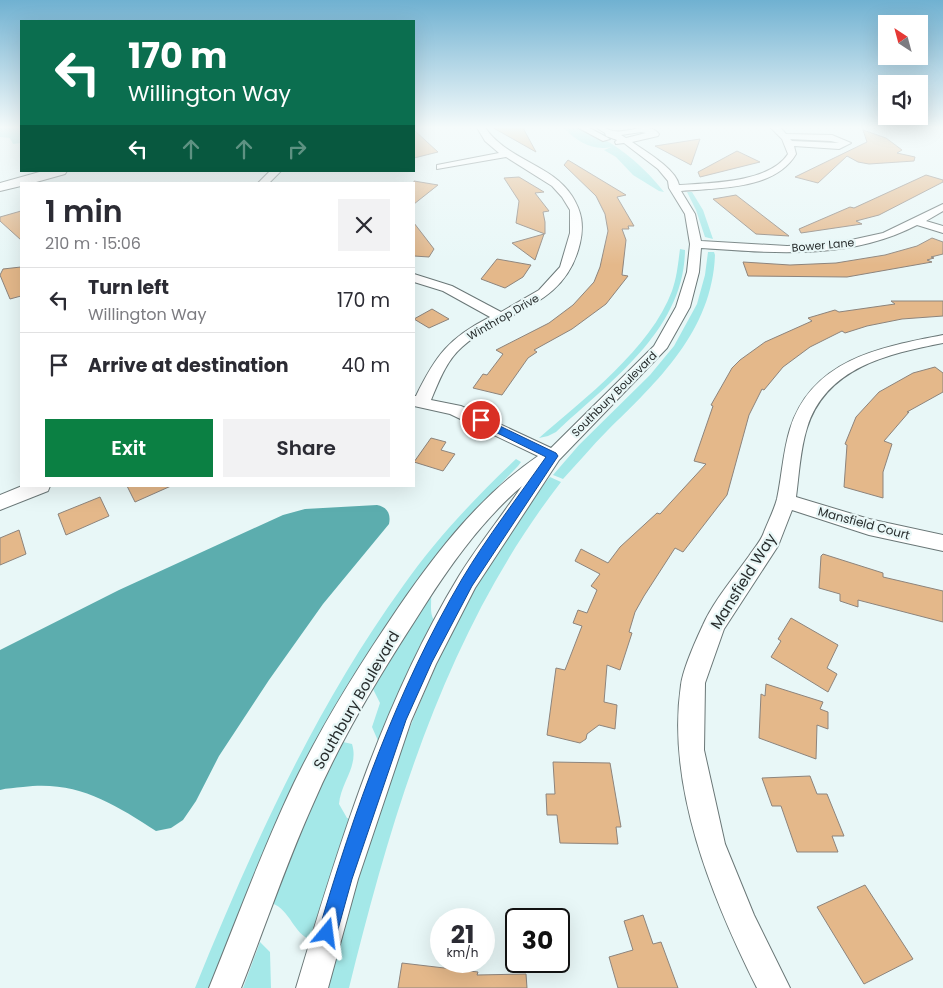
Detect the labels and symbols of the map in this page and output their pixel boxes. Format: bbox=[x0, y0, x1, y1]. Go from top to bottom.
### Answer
north arrow bbox=[878, 15, 928, 65]
street label: Bower Lane bbox=[791, 234, 855, 256]
street label: Winthrop Drive bbox=[464, 290, 542, 344]
street label: Southbury Boulevard bbox=[568, 348, 660, 440]
pin bbox=[460, 399, 502, 441]
street label: Mansfield Court bbox=[816, 503, 912, 543]
street label: Mansfield Way bbox=[705, 529, 781, 633]
street label: Southbury Boulevard bbox=[308, 627, 404, 773]
position arrow bbox=[300, 906, 352, 958]
speed limit sign: 30 bbox=[505, 908, 570, 973]

